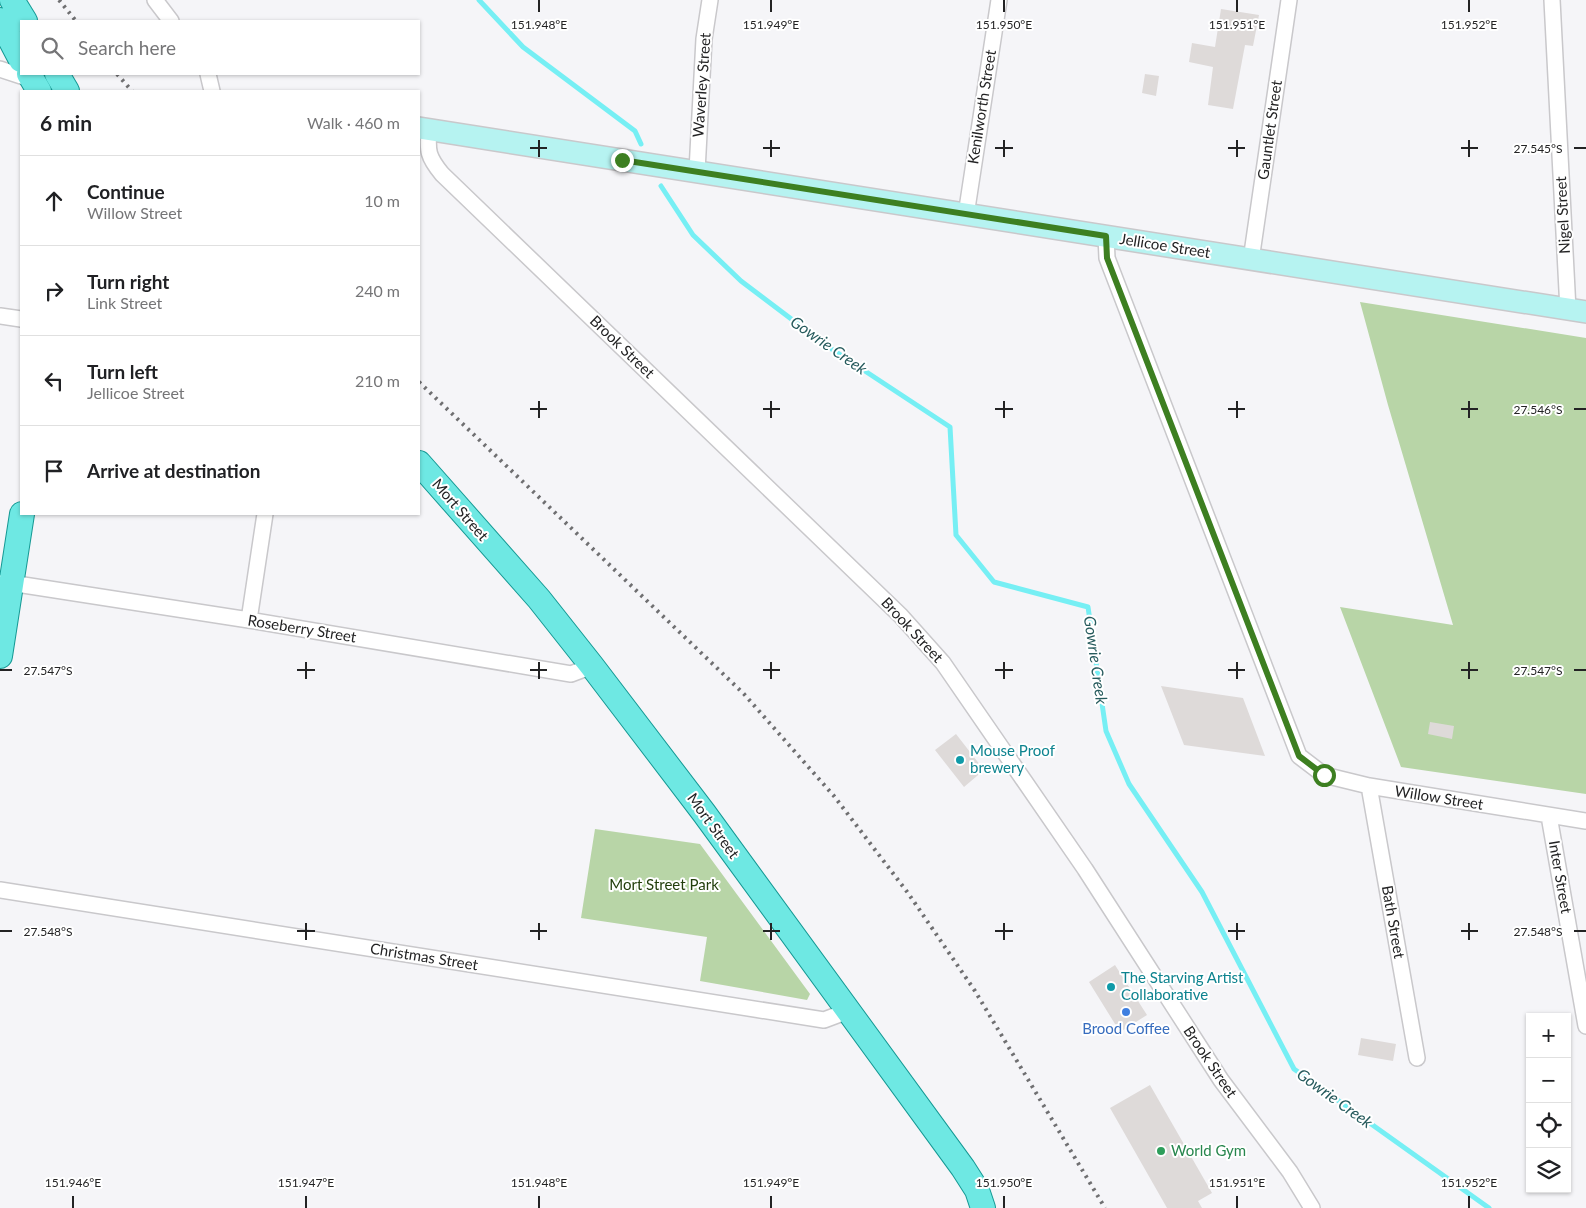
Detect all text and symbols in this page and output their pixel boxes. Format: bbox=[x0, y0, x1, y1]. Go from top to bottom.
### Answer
text: 151.948°E bbox=[511, 17, 567, 32]
text: 151.949°E bbox=[743, 17, 799, 32]
text: 151.950°E bbox=[976, 17, 1032, 32]
text: 151.951°E bbox=[1209, 17, 1265, 32]
text: 151.952°E bbox=[1441, 17, 1497, 32]
search box bbox=[20, 20, 420, 75]
street label: Waverley Street bbox=[688, 31, 714, 138]
icon: search bbox=[38, 34, 66, 62]
text: Search here bbox=[78, 36, 176, 59]
street label: Kenilworth Street bbox=[963, 48, 999, 165]
street label: Gauntlet Street bbox=[1253, 78, 1285, 181]
text: 6 min bbox=[40, 110, 92, 135]
text: Walk · 460 m bbox=[307, 113, 400, 132]
text: 27.545°S bbox=[1513, 141, 1563, 156]
route end bbox=[611, 149, 634, 172]
street label: Nigel Street bbox=[1551, 175, 1573, 254]
text: Continue bbox=[87, 180, 165, 203]
icon: ahead bbox=[40, 187, 68, 215]
text: 10 m bbox=[364, 191, 400, 210]
text: Willow Street bbox=[87, 203, 182, 222]
street label: Jellicoe Street bbox=[1119, 229, 1212, 261]
text: Turn right bbox=[87, 270, 169, 293]
icon: right bbox=[40, 277, 68, 305]
text: 240 m bbox=[355, 281, 400, 300]
text: Link Street bbox=[87, 293, 162, 312]
street label: Brook Street bbox=[587, 311, 659, 382]
water label: Gowrie Creek bbox=[787, 311, 872, 378]
text: Turn left bbox=[87, 360, 158, 383]
icon: left bbox=[40, 367, 68, 395]
text: 210 m bbox=[355, 371, 400, 390]
text: Jellicoe Street bbox=[87, 383, 185, 402]
text: 27.546°S bbox=[1513, 402, 1563, 417]
icon: arrive bbox=[40, 457, 68, 485]
text: Arrive at destination bbox=[87, 459, 260, 482]
street label: Mort Street bbox=[429, 475, 493, 545]
street label: Brook Street bbox=[878, 593, 948, 666]
street label: Roseberry Street bbox=[247, 611, 358, 646]
water label: Gowrie Creek bbox=[1081, 615, 1112, 706]
text: 27.547°S bbox=[23, 663, 73, 678]
text: 27.547°S bbox=[1513, 663, 1563, 678]
place label: Mouse Proof brewery bbox=[970, 741, 1056, 776]
marker: Mouse Proof brewery bbox=[954, 754, 966, 766]
route start bbox=[1313, 764, 1336, 787]
street label: Willow Street bbox=[1394, 781, 1485, 813]
street label: Mort Street bbox=[684, 789, 744, 862]
street label: Inter Street bbox=[1546, 839, 1576, 915]
park label: Mort Street Park bbox=[609, 875, 719, 893]
street label: Bath Street bbox=[1379, 884, 1409, 960]
text: 27.548°S bbox=[23, 924, 73, 939]
text: 27.548°S bbox=[1513, 924, 1563, 939]
street label: Christmas Street bbox=[369, 939, 480, 974]
place label: The Starving Artist Collaborative bbox=[1121, 968, 1244, 1003]
marker: The Starving Artist Collaborative bbox=[1105, 981, 1117, 993]
marker: Brood Coffee bbox=[1120, 1006, 1132, 1018]
map controls bbox=[1526, 1013, 1571, 1193]
button: + bbox=[1526, 1013, 1571, 1058]
place label: Brood Coffee bbox=[1082, 1019, 1170, 1037]
street label: Brook Street bbox=[1180, 1022, 1242, 1101]
button: − bbox=[1526, 1058, 1571, 1103]
water label: Gowrie Creek bbox=[1294, 1064, 1377, 1132]
button: locate bbox=[1526, 1103, 1571, 1148]
place label: World Gym bbox=[1171, 1141, 1246, 1159]
marker: World Gym bbox=[1155, 1145, 1167, 1157]
button: layers bbox=[1526, 1148, 1571, 1193]
text: 151.946°E bbox=[45, 1175, 101, 1190]
text: 151.947°E bbox=[278, 1175, 334, 1190]
text: 151.948°E bbox=[511, 1175, 567, 1190]
text: 151.949°E bbox=[743, 1175, 799, 1190]
text: 151.950°E bbox=[976, 1175, 1032, 1190]
text: 151.951°E bbox=[1209, 1175, 1265, 1190]
text: 151.952°E bbox=[1441, 1175, 1497, 1190]

